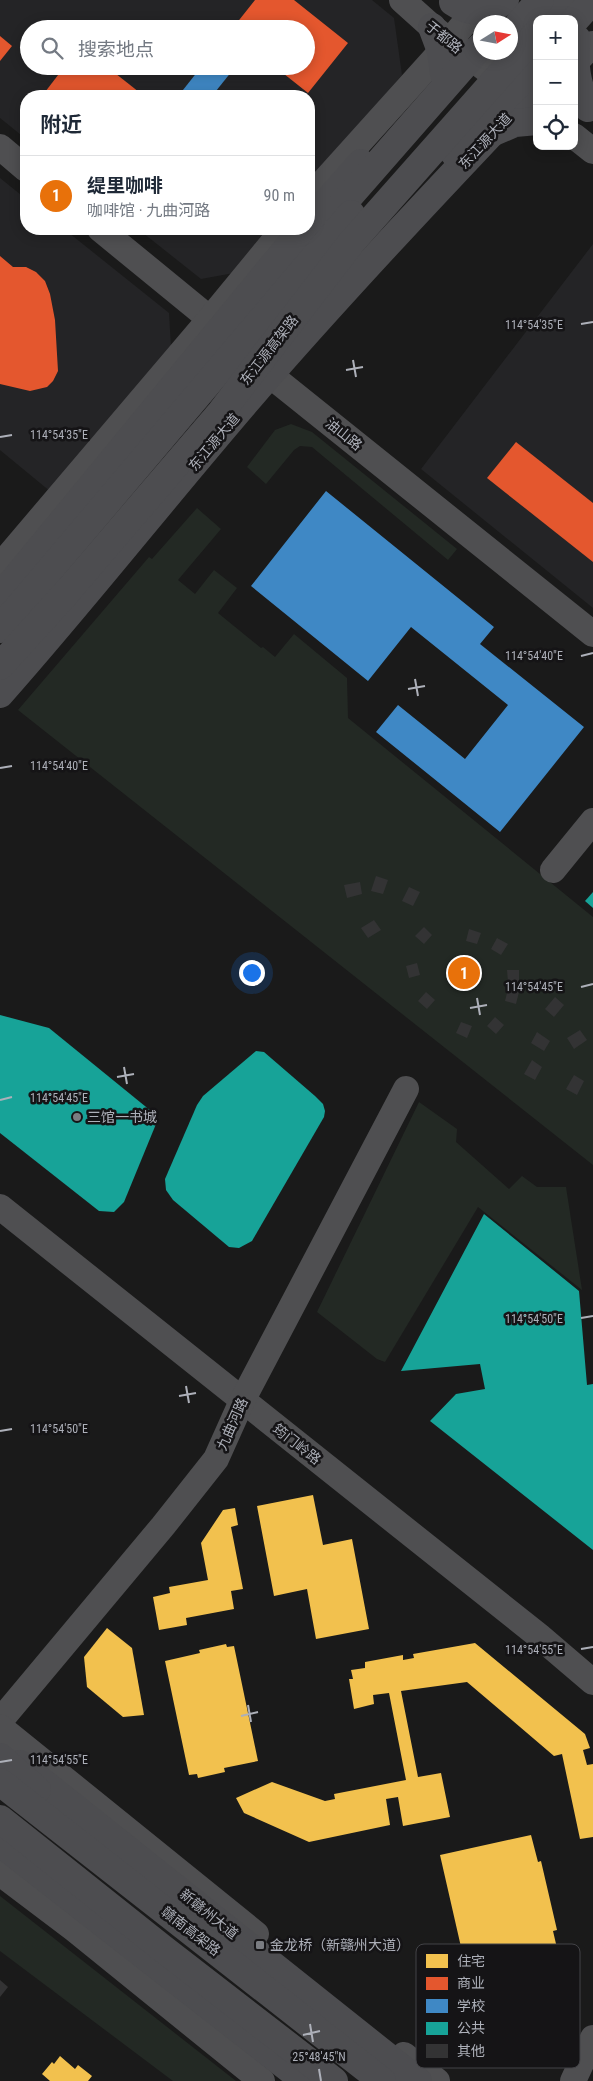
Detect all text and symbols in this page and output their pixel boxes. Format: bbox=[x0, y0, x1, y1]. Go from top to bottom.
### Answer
north arrow bbox=[473, 15, 518, 60]
map controls bbox=[533, 15, 578, 150]
button: + bbox=[533, 15, 578, 60]
street label: 于都路 bbox=[423, 18, 465, 56]
search box bbox=[20, 20, 315, 75]
icon: search bbox=[38, 34, 66, 62]
text: 搜索地点 bbox=[78, 38, 154, 61]
button: − bbox=[533, 60, 578, 105]
button: locate bbox=[533, 105, 578, 150]
street label: 东江源大道 bbox=[455, 110, 515, 172]
text: 附近 bbox=[40, 113, 82, 137]
text: 缇里咖啡 bbox=[87, 174, 163, 197]
text: 1 bbox=[52, 186, 60, 205]
text: 90 m bbox=[263, 186, 295, 205]
text: 咖啡馆 · 九曲河路 bbox=[87, 201, 210, 220]
street label: 东江源高架路 bbox=[237, 312, 301, 388]
text: 114°54'35"E bbox=[505, 318, 563, 332]
street label: 东江源大道 bbox=[185, 410, 243, 474]
street label: 油山路 bbox=[323, 415, 365, 453]
text: 114°54'35"E bbox=[30, 428, 88, 442]
text: 114°54'40"E bbox=[505, 649, 563, 663]
text: 114°54'40"E bbox=[30, 759, 88, 773]
pin: 1 bbox=[448, 954, 480, 992]
your location bbox=[239, 960, 265, 986]
text: 114°54'45"E bbox=[505, 980, 563, 994]
text: 114°54'45"E bbox=[30, 1091, 88, 1105]
place label: 三馆一书城 bbox=[87, 1109, 157, 1125]
marker: 三馆一书城 bbox=[71, 1111, 83, 1123]
text: 114°54'50"E bbox=[505, 1312, 563, 1326]
street label: 九曲河路 bbox=[213, 1395, 251, 1453]
street label: 筠门岭路 bbox=[270, 1420, 324, 1468]
text: 114°54'50"E bbox=[30, 1422, 88, 1436]
text: 114°54'55"E bbox=[505, 1643, 563, 1657]
text: 114°54'55"E bbox=[30, 1753, 88, 1767]
street label: 新赣州大道 bbox=[177, 1886, 241, 1942]
street label: 赣南高架路 bbox=[158, 1903, 224, 1959]
place label: 金龙桥（新赣州大道） bbox=[270, 1937, 410, 1953]
marker: 金龙桥（新赣州大道） bbox=[254, 1939, 266, 1951]
legend bbox=[416, 1944, 580, 2068]
text: 住宅 bbox=[457, 1953, 485, 1969]
text: 商业 bbox=[457, 1975, 485, 1991]
text: 学校 bbox=[457, 1998, 485, 2014]
text: 公共 bbox=[457, 2020, 485, 2036]
text: 其他 bbox=[457, 2043, 485, 2059]
text: 25°48'45"N bbox=[292, 2050, 346, 2064]

